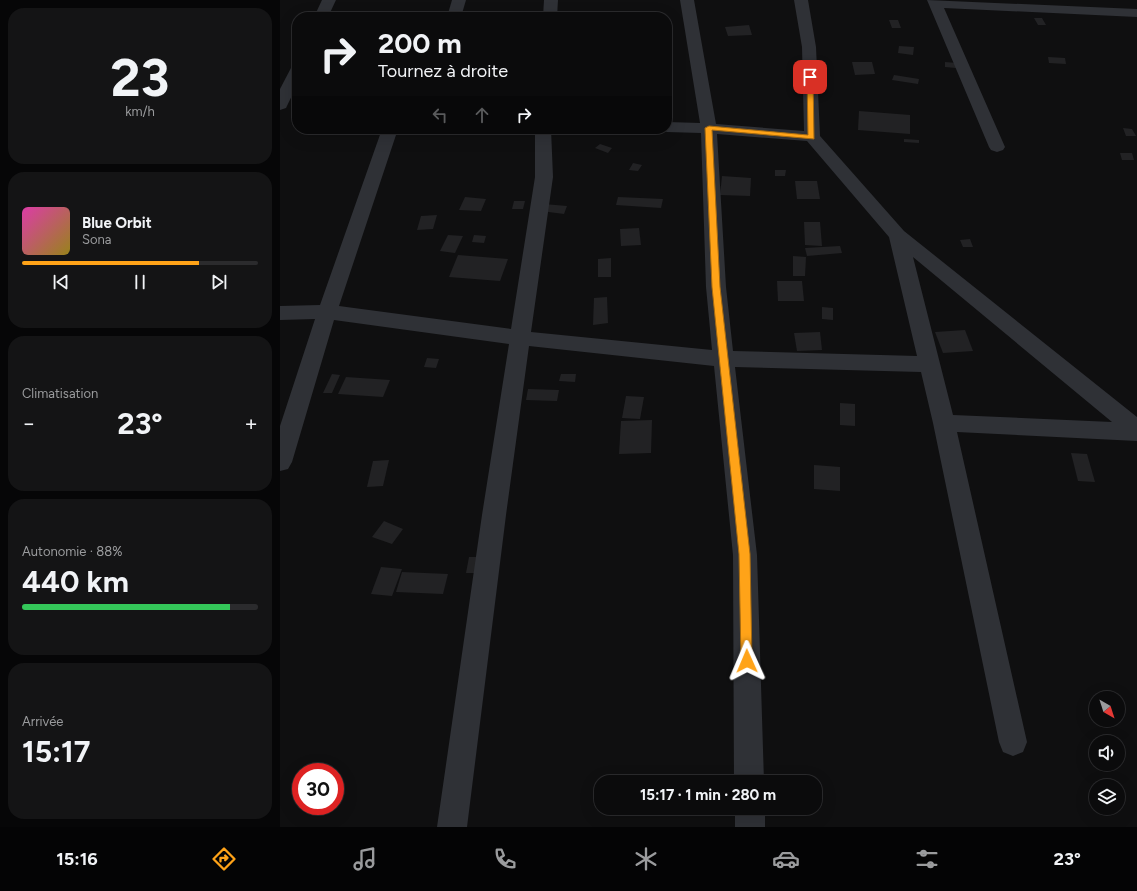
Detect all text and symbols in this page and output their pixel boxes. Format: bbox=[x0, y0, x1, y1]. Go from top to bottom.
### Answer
text: 200 m bbox=[378, 26, 462, 60]
icon: right bbox=[312, 28, 364, 80]
text: 23 bbox=[110, 47, 170, 109]
text: Tournez à droite bbox=[378, 60, 508, 82]
pin bbox=[793, 60, 827, 94]
icon: arrive bbox=[799, 66, 821, 88]
text: km/h bbox=[125, 104, 155, 119]
icon: left bbox=[429, 104, 451, 126]
icon: ahead bbox=[471, 104, 493, 126]
icon: right bbox=[513, 104, 535, 126]
text: Blue Orbit bbox=[82, 214, 152, 232]
text: Sona bbox=[82, 232, 111, 247]
icon: previous bbox=[50, 271, 72, 293]
icon: pause bbox=[129, 271, 151, 293]
icon: next bbox=[208, 271, 230, 293]
text: Climatisation bbox=[22, 386, 98, 401]
text: 23° bbox=[117, 405, 163, 442]
text: − bbox=[22, 410, 36, 437]
text: + bbox=[244, 410, 258, 437]
text: Autonomie · 88% bbox=[22, 544, 122, 559]
text: 440 km bbox=[22, 563, 129, 600]
position arrow bbox=[726, 640, 768, 682]
north arrow bbox=[1089, 691, 1125, 727]
map controls bbox=[1089, 691, 1125, 815]
text: Arrivée bbox=[22, 714, 63, 729]
text: 15:17 bbox=[22, 733, 90, 770]
button: sound bbox=[1089, 735, 1125, 771]
speed limit sign: 30 bbox=[292, 763, 344, 815]
button: layers bbox=[1089, 779, 1125, 815]
text: 15:17 · 1 min · 280 m bbox=[640, 786, 776, 804]
icon: directions bbox=[210, 845, 238, 873]
icon: music bbox=[351, 845, 379, 873]
icon: phone bbox=[491, 845, 519, 873]
icon: climate bbox=[632, 845, 660, 873]
icon: car bbox=[772, 845, 800, 873]
icon: filters bbox=[913, 845, 941, 873]
text: 15:16 bbox=[56, 848, 98, 870]
text: 23° bbox=[1054, 848, 1081, 870]

